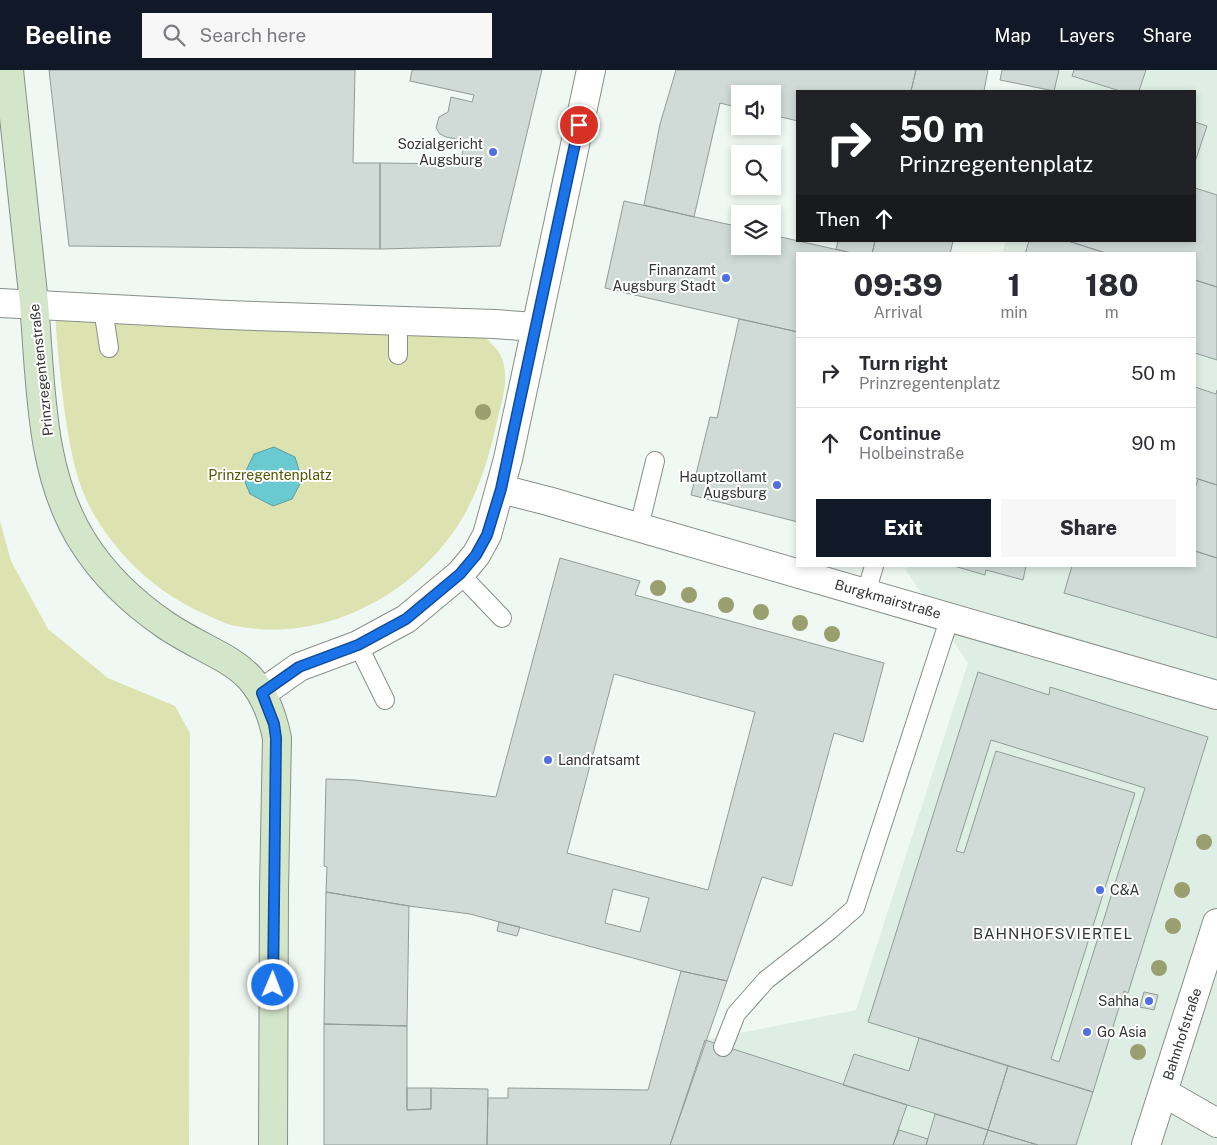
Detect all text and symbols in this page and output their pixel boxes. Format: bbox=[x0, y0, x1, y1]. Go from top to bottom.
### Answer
search box bbox=[142, 13, 492, 58]
text: Beeline bbox=[25, 21, 112, 49]
icon: search bbox=[160, 21, 188, 49]
text: Search here bbox=[200, 24, 306, 46]
text: Map bbox=[995, 25, 1031, 46]
text: Layers bbox=[1059, 25, 1115, 46]
text: Share bbox=[1143, 25, 1192, 46]
map controls bbox=[731, 85, 781, 255]
button: sound bbox=[731, 85, 781, 135]
pin bbox=[558, 104, 600, 146]
text: 50 m bbox=[899, 109, 984, 150]
icon: right bbox=[816, 110, 881, 175]
icon: arrive bbox=[565, 111, 593, 139]
place label: Sozialgericht Augsburg bbox=[397, 136, 483, 168]
button: search bbox=[731, 145, 781, 195]
marker: Sozialgericht Augsburg bbox=[487, 146, 499, 158]
text: Prinzregentenplatz bbox=[899, 151, 1093, 177]
button: layers bbox=[731, 205, 781, 255]
icon: ahead bbox=[870, 205, 898, 233]
text: Then bbox=[816, 208, 860, 230]
place label: Finanzamt Augsburg Stadt bbox=[613, 262, 716, 294]
text: 09:39 bbox=[854, 267, 943, 303]
text: 1 bbox=[1007, 267, 1021, 303]
text: 180 bbox=[1085, 267, 1138, 303]
marker: Finanzamt Augsburg Stadt bbox=[720, 272, 732, 284]
street label: Prinzregentenstraße bbox=[26, 303, 56, 437]
text: Arrival bbox=[873, 303, 923, 322]
text: min bbox=[1000, 303, 1028, 322]
text: m bbox=[1105, 303, 1119, 322]
text: Turn right bbox=[859, 352, 948, 374]
icon: right bbox=[816, 359, 844, 387]
text: 50 m bbox=[1131, 362, 1176, 384]
text: Prinzregentenplatz bbox=[859, 374, 1000, 393]
text: Continue bbox=[859, 422, 941, 444]
icon: ahead bbox=[816, 429, 844, 457]
text: 90 m bbox=[1132, 432, 1176, 454]
text: Holbeinstraße bbox=[859, 444, 964, 463]
park label: Prinzregentenplatz bbox=[208, 467, 332, 483]
place label: Hauptzollamt Augsburg bbox=[679, 469, 767, 501]
marker: Hauptzollamt Augsburg bbox=[771, 479, 783, 491]
button: Exit bbox=[816, 499, 991, 557]
button: Share bbox=[1001, 499, 1176, 557]
street label: Burgkmairstraße bbox=[833, 576, 943, 622]
place label: Landratsamt bbox=[558, 752, 640, 768]
marker: Landratsamt bbox=[542, 754, 554, 766]
place label: C&A bbox=[1110, 882, 1140, 898]
marker: C&A bbox=[1094, 884, 1106, 896]
district label: BAHNHOFSVIERTEL bbox=[973, 925, 1133, 942]
position arrow bbox=[246, 958, 298, 1010]
street label: Bahnhofstraße bbox=[1160, 986, 1204, 1082]
place label: Sahha bbox=[1098, 993, 1139, 1009]
marker: Sahha bbox=[1143, 995, 1155, 1007]
place label: Go Asia bbox=[1097, 1024, 1147, 1040]
marker: Go Asia bbox=[1081, 1026, 1093, 1038]

